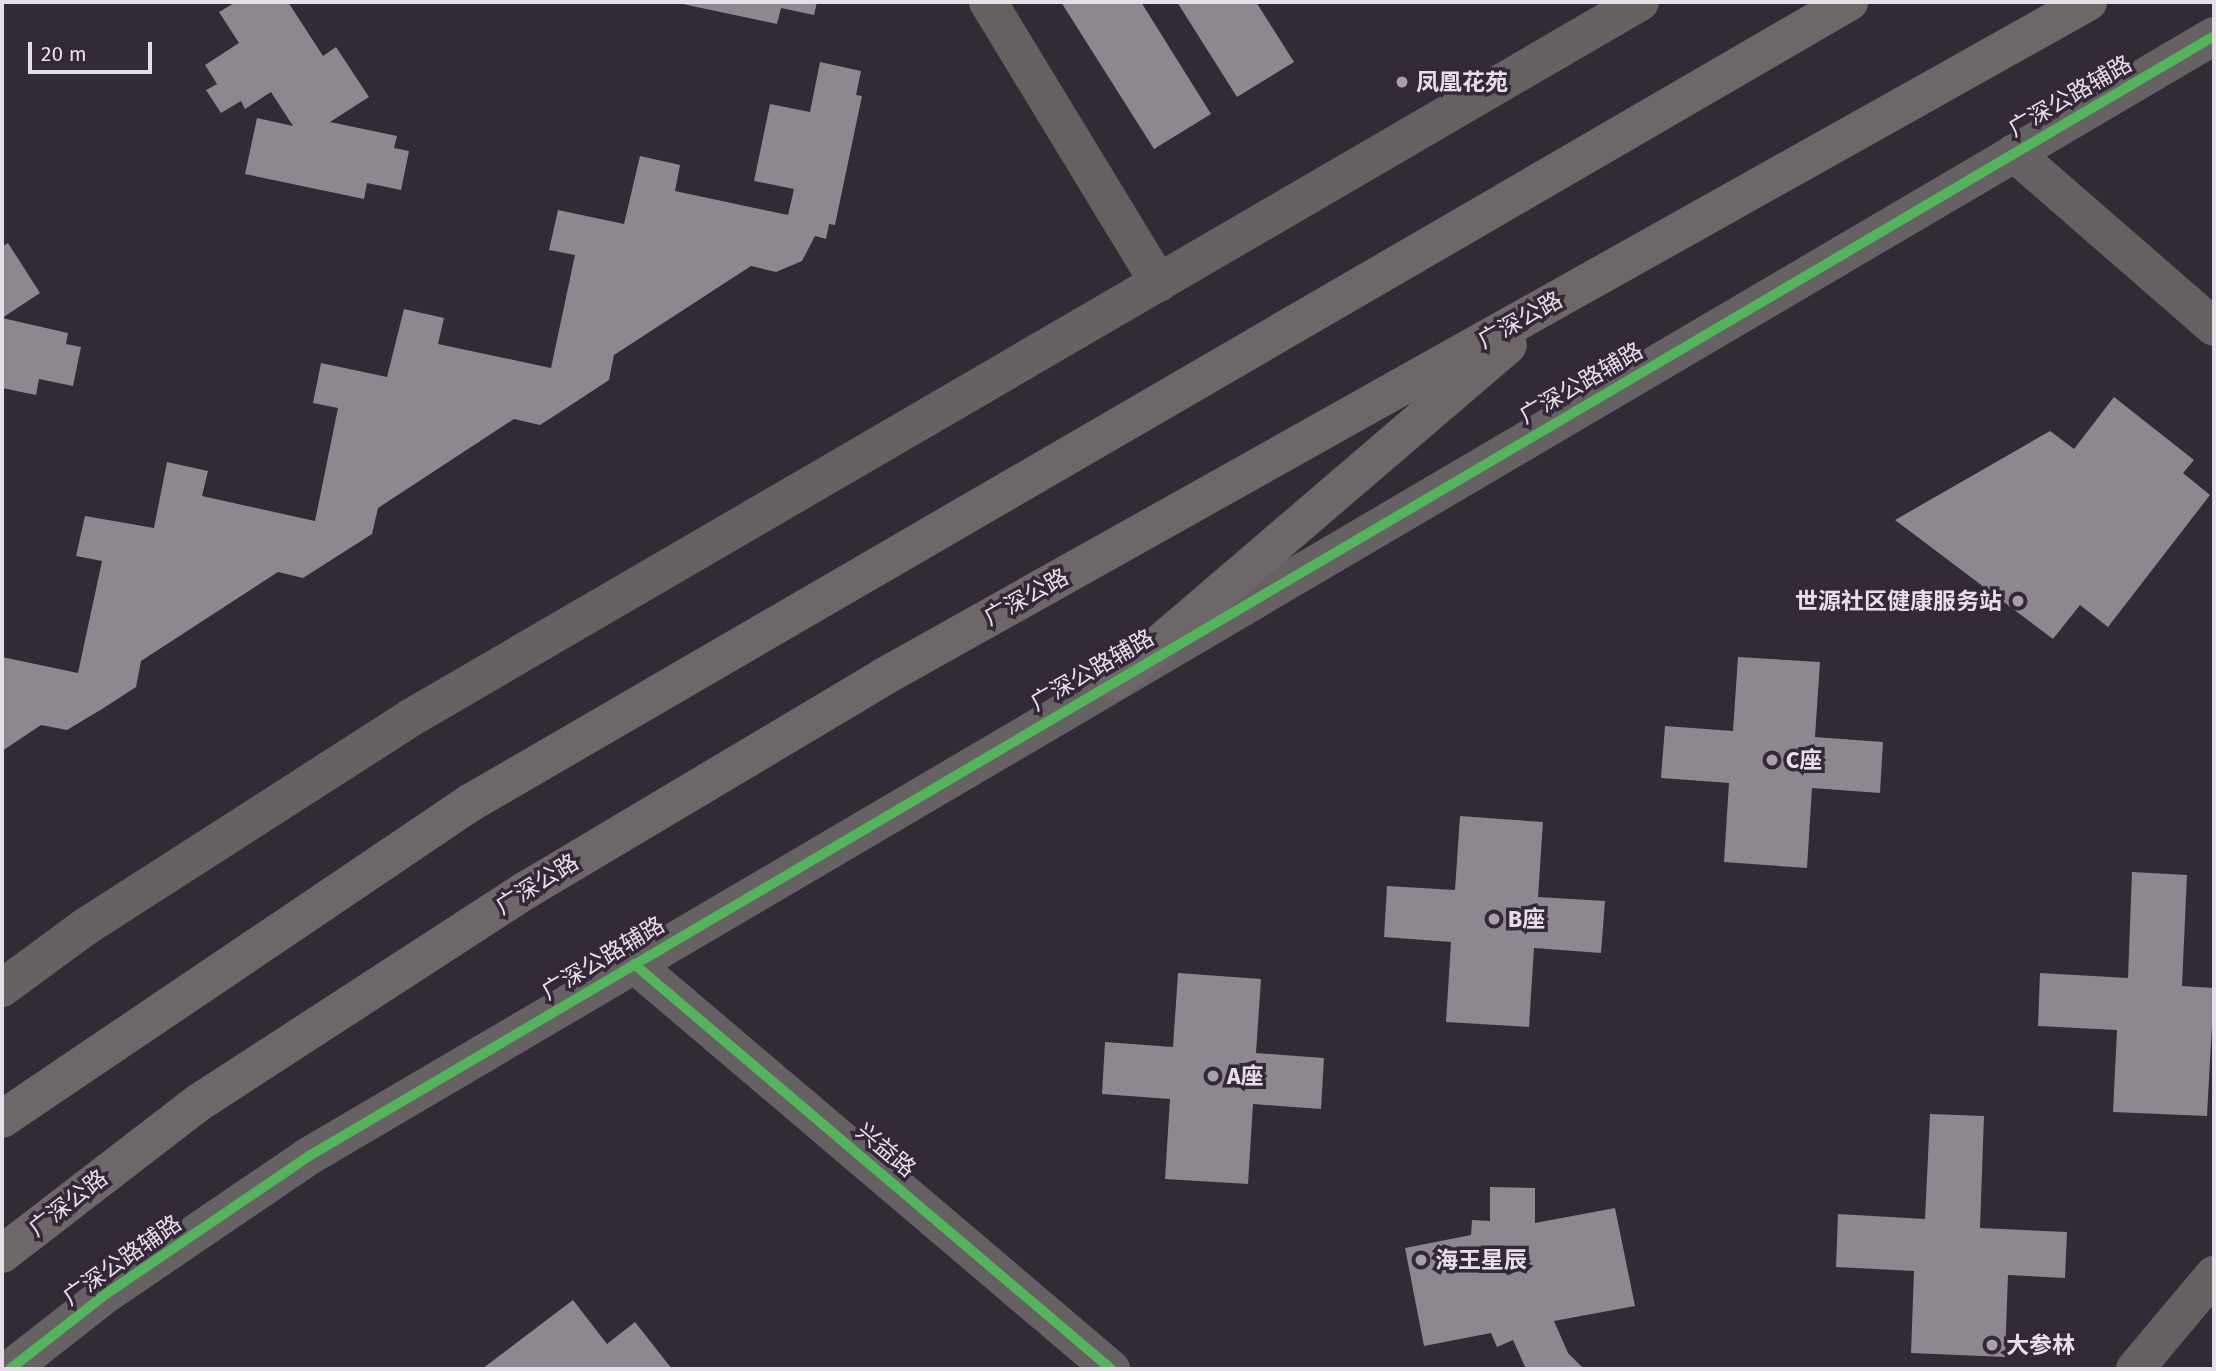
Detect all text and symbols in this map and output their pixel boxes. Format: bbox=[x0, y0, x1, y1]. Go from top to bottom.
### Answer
scale bar bbox=[32, 28, 156, 72]
text: 20 m bbox=[41, 41, 87, 67]
street label: 广深公路辅路 bbox=[2003, 50, 2137, 142]
place label: 凤凰花苑 bbox=[1416, 68, 1508, 96]
marker: 凤凰花苑 bbox=[1394, 74, 1410, 90]
street label: 广深公路 bbox=[1473, 286, 1567, 354]
street label: 广深公路辅路 bbox=[1514, 337, 1648, 429]
street label: 广深公路 bbox=[979, 563, 1073, 631]
place label: 世源社区健康服务站 bbox=[1795, 587, 2002, 615]
marker: 世源社区健康服务站 bbox=[2008, 591, 2028, 611]
street label: 广深公路辅路 bbox=[1025, 624, 1159, 716]
place label: C座 bbox=[1786, 746, 1822, 774]
marker: C座 bbox=[1764, 752, 1780, 768]
street label: 广深公路 bbox=[491, 848, 583, 920]
place label: B座 bbox=[1508, 905, 1545, 933]
street label: 广深公路辅路 bbox=[537, 911, 669, 1005]
marker: B座 bbox=[1486, 911, 1502, 927]
place label: A座 bbox=[1227, 1062, 1264, 1090]
marker: A座 bbox=[1205, 1068, 1221, 1084]
street label: 兴益路 bbox=[851, 1117, 921, 1183]
street label: 广深公路 bbox=[23, 1164, 113, 1242]
street label: 广深公路辅路 bbox=[58, 1209, 186, 1311]
place label: 海王星辰 bbox=[1435, 1246, 1527, 1274]
marker: 海王星辰 bbox=[1413, 1252, 1429, 1268]
place label: 大参林 bbox=[2006, 1331, 2075, 1359]
marker: 大参林 bbox=[1984, 1337, 2000, 1353]

